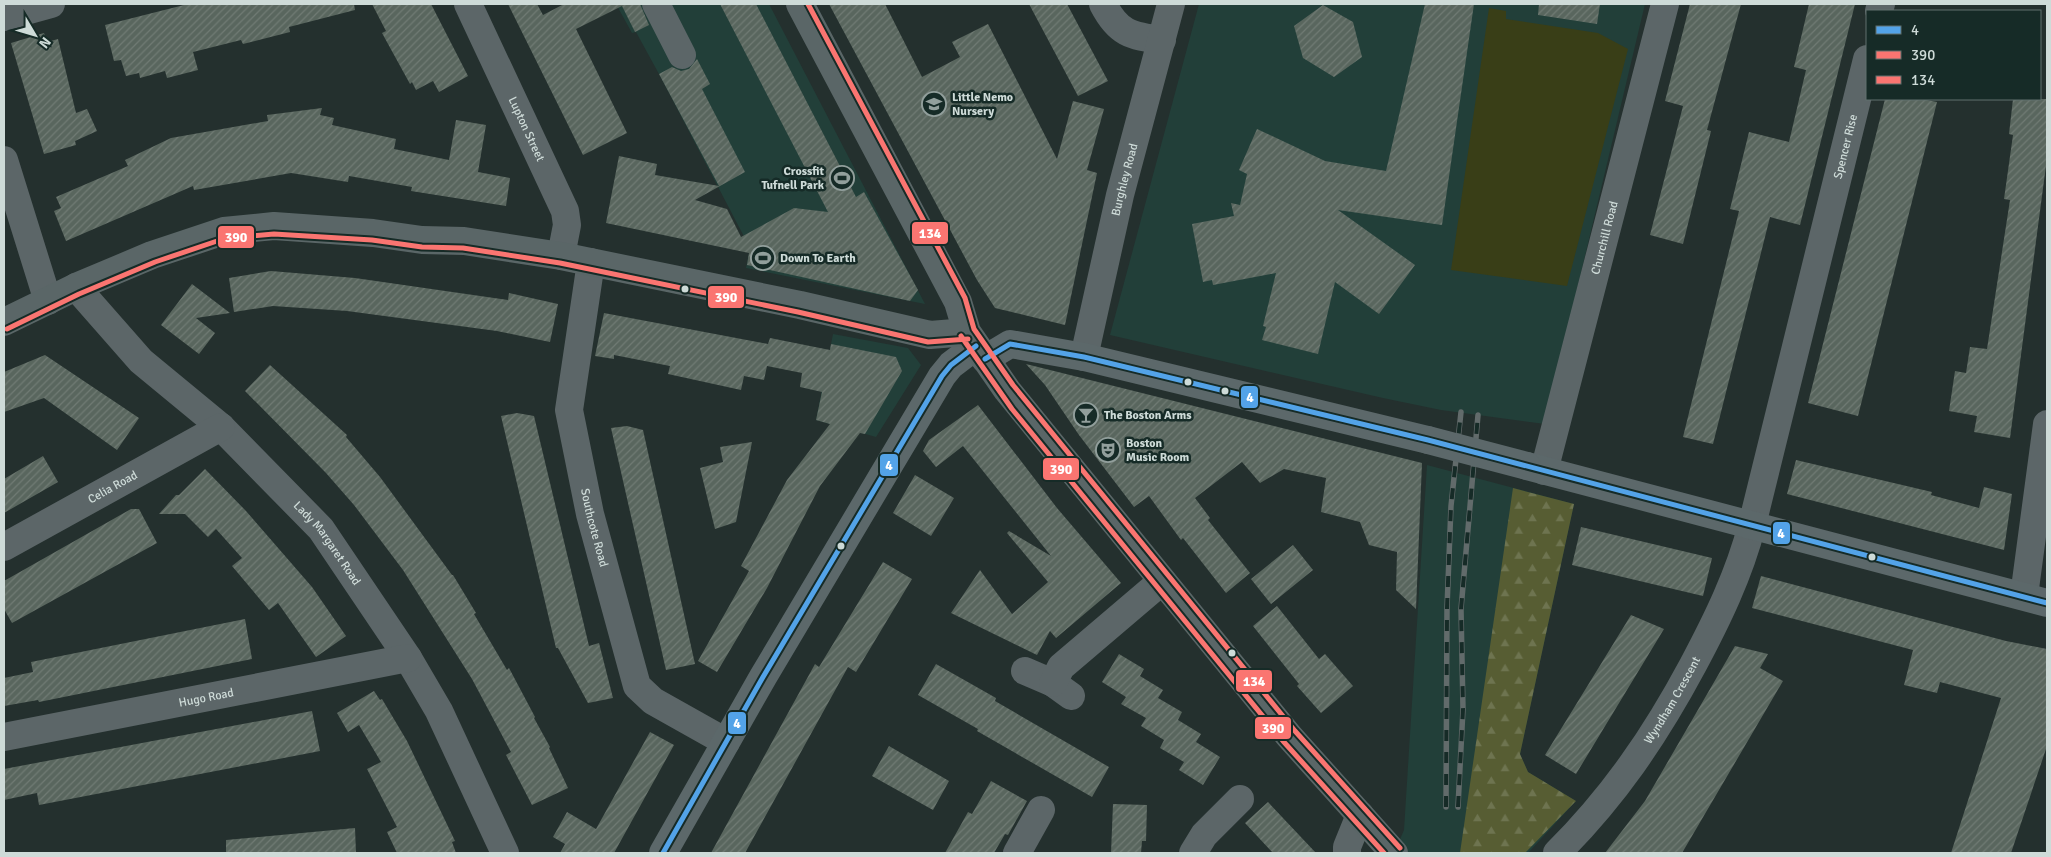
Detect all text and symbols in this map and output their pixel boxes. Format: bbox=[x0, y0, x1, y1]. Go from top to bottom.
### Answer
north arrow bbox=[10, 10, 60, 60]
legend bbox=[1866, 10, 2041, 100]
text: 4 bbox=[1911, 21, 1919, 39]
text: N bbox=[35, 34, 55, 52]
text: 390 bbox=[1911, 46, 1935, 64]
text: 134 bbox=[1911, 71, 1935, 89]
place label: Little Nemo Nursery bbox=[952, 90, 1013, 119]
school or university icon: Little Nemo Nursery bbox=[921, 91, 947, 117]
street label: Lupton Street bbox=[505, 94, 548, 164]
street label: Spencer Rise bbox=[1831, 113, 1861, 181]
street label: Burghley Road bbox=[1109, 142, 1141, 217]
place label: Crossfit Tufnell Park bbox=[761, 164, 825, 193]
sports icon: Crossfit Tufnell Park bbox=[829, 165, 855, 191]
street label: Churchill Road bbox=[1588, 199, 1622, 276]
line badge: 134 bbox=[911, 221, 949, 245]
line badge: 390 bbox=[217, 225, 255, 249]
text: 134 bbox=[919, 225, 942, 242]
text: 390 bbox=[225, 229, 248, 246]
sports icon: Down To Earth bbox=[750, 245, 776, 271]
place label: Down To Earth bbox=[780, 251, 856, 266]
unlabelled marker bbox=[680, 284, 690, 294]
line badge: 390 bbox=[707, 285, 745, 309]
text: 390 bbox=[715, 289, 738, 306]
unlabelled marker bbox=[1183, 377, 1193, 387]
line badge: 4 bbox=[1240, 385, 1259, 409]
unlabelled marker bbox=[1220, 386, 1230, 396]
text: 4 bbox=[1246, 389, 1254, 406]
bar icon: The Boston Arms bbox=[1073, 402, 1099, 428]
place label: The Boston Arms bbox=[1104, 408, 1192, 423]
place label: Boston Music Room bbox=[1126, 436, 1190, 465]
theatre icon: Boston Music Room bbox=[1095, 437, 1121, 463]
line badge: 4 bbox=[879, 453, 899, 477]
text: 4 bbox=[885, 457, 893, 474]
line badge: 390 bbox=[1042, 457, 1080, 481]
text: 390 bbox=[1050, 461, 1073, 478]
street label: Celia Road bbox=[85, 468, 140, 507]
street label: Southcote Road bbox=[577, 487, 611, 569]
street label: Lady Margaret Road bbox=[290, 498, 364, 588]
line badge: 4 bbox=[1772, 521, 1791, 545]
text: 4 bbox=[1777, 525, 1785, 542]
unlabelled marker bbox=[836, 541, 846, 551]
unlabelled marker bbox=[1867, 552, 1877, 562]
unlabelled marker bbox=[1227, 648, 1237, 658]
street label: Wyndham Crescent bbox=[1641, 654, 1704, 747]
line badge: 134 bbox=[1235, 669, 1273, 693]
text: 134 bbox=[1243, 673, 1266, 690]
street label: Hugo Road bbox=[178, 685, 235, 711]
line badge: 4 bbox=[727, 711, 747, 735]
text: 4 bbox=[733, 715, 741, 732]
line badge: 390 bbox=[1254, 716, 1292, 740]
text: 390 bbox=[1262, 720, 1285, 737]

